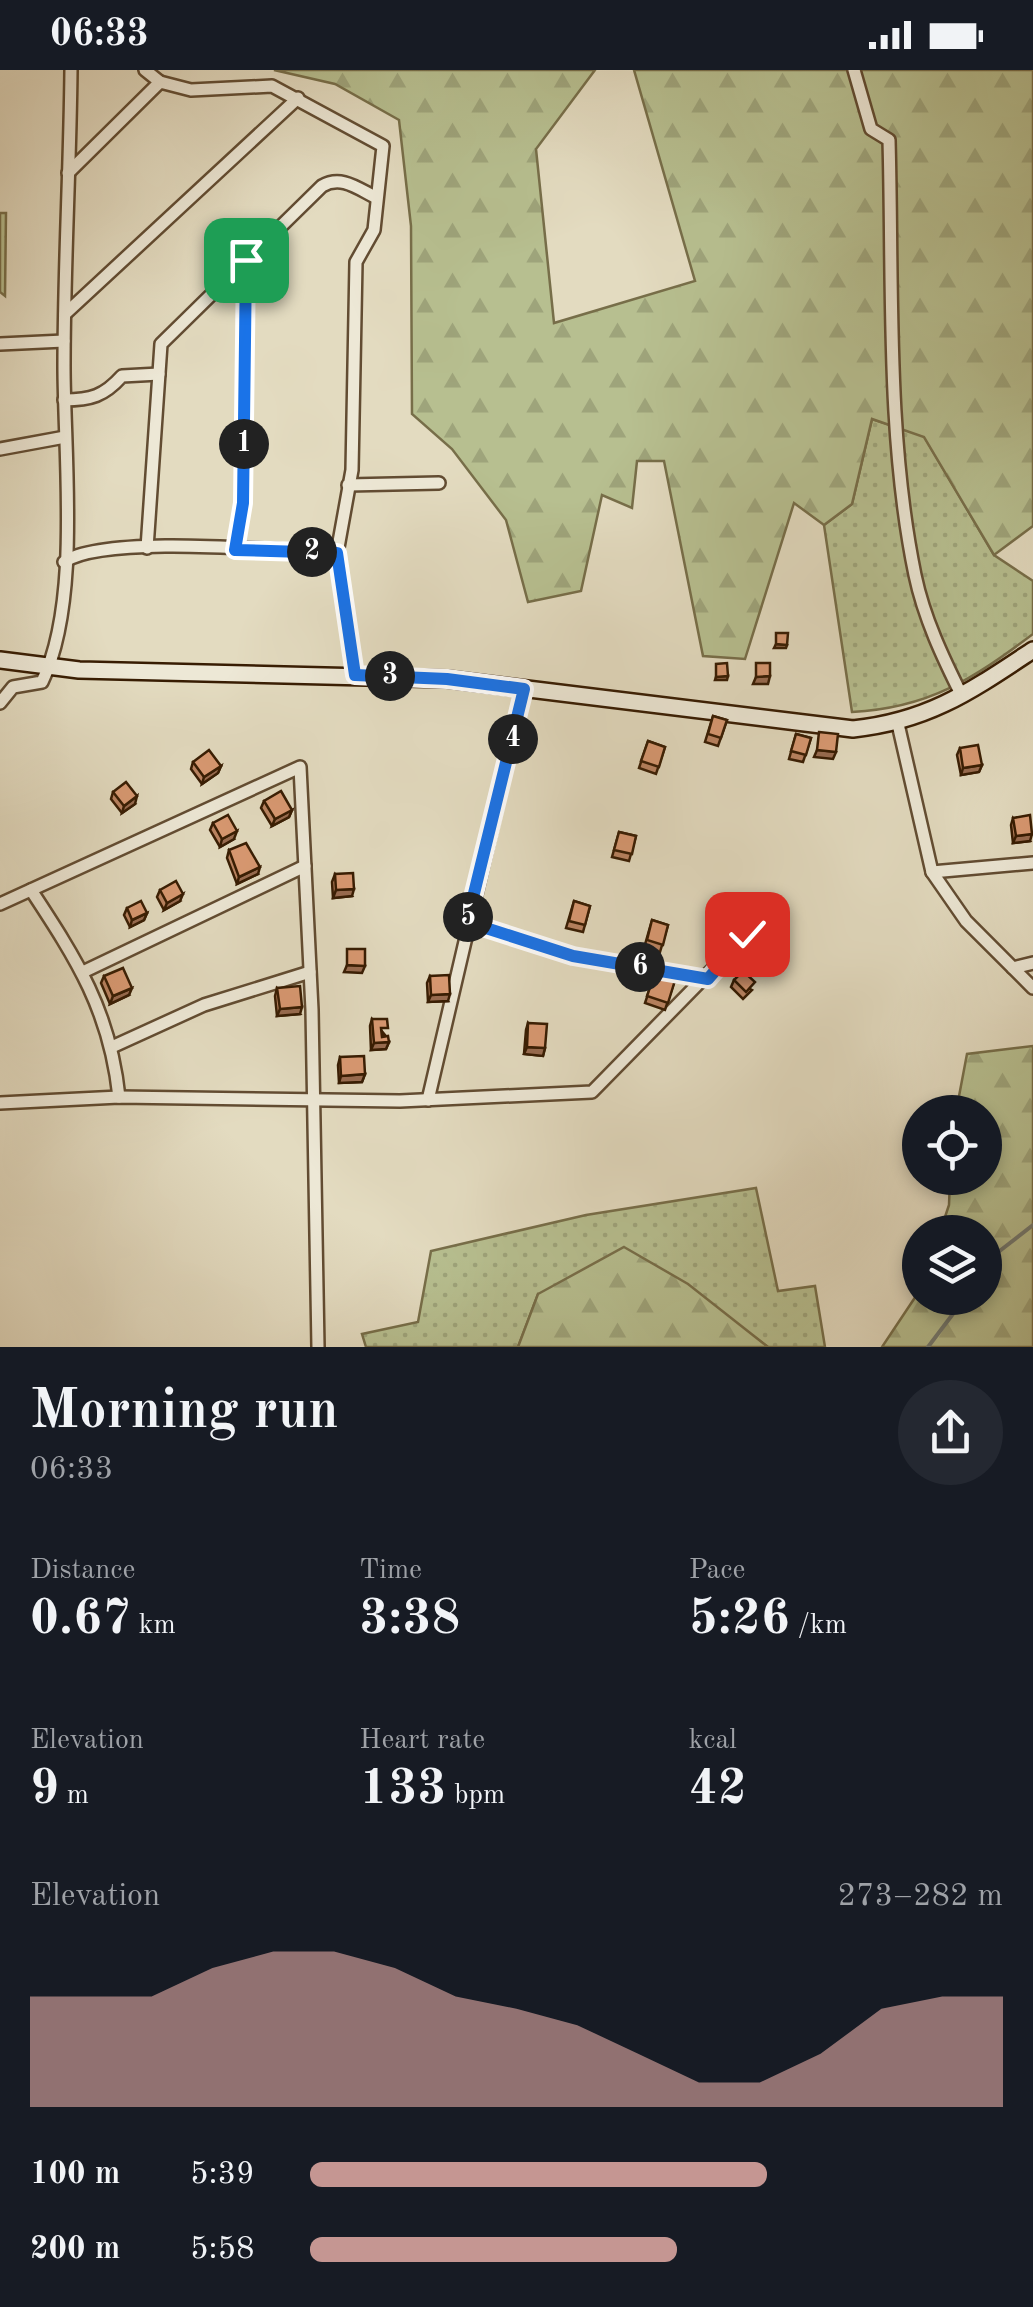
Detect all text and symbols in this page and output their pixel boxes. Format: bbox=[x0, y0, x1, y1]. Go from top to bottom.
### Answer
text: 06:33 bbox=[50, 16, 149, 54]
pin bbox=[204, 218, 289, 303]
icon: arrive bbox=[219, 233, 274, 288]
pin: 1 bbox=[219, 419, 269, 469]
text: 1 bbox=[236, 430, 252, 458]
pin: 2 bbox=[287, 527, 337, 577]
text: 2 bbox=[304, 538, 320, 566]
pin: 3 bbox=[365, 651, 415, 701]
text: 3 bbox=[382, 662, 398, 690]
pin: 4 bbox=[488, 714, 538, 764]
text: 4 bbox=[505, 725, 521, 753]
pin: 5 bbox=[443, 892, 493, 942]
pin bbox=[705, 892, 790, 977]
text: 5 bbox=[460, 903, 476, 931]
icon: check bbox=[720, 907, 775, 962]
pin: 6 bbox=[615, 942, 665, 992]
text: 6 bbox=[632, 953, 648, 981]
map controls bbox=[902, 1095, 1002, 1315]
button: locate bbox=[902, 1095, 1002, 1195]
button: layers bbox=[902, 1215, 1002, 1315]
button: share bbox=[898, 1380, 1003, 1485]
text: Morning run bbox=[30, 1385, 339, 1440]
text: 06:33 bbox=[30, 1454, 113, 1486]
text: Distance bbox=[30, 1557, 135, 1585]
text: Time bbox=[359, 1557, 422, 1585]
text: Pace bbox=[689, 1557, 745, 1585]
text: 0.67 bbox=[30, 1595, 131, 1645]
text: 3:38 bbox=[359, 1595, 460, 1645]
text: 5:26 bbox=[689, 1595, 790, 1645]
text: km bbox=[131, 1612, 176, 1640]
text: /km bbox=[790, 1612, 847, 1640]
text: Elevation bbox=[30, 1727, 144, 1755]
text: Heart rate bbox=[359, 1727, 485, 1755]
text: kcal bbox=[689, 1727, 737, 1755]
text: 9 bbox=[30, 1765, 59, 1815]
text: 133 bbox=[359, 1765, 446, 1815]
text: 42 bbox=[689, 1765, 747, 1815]
text: m bbox=[59, 1782, 89, 1810]
text: bpm bbox=[446, 1782, 505, 1810]
text: Elevation bbox=[30, 1881, 160, 1913]
text: 273–282 m bbox=[837, 1881, 1003, 1913]
text: 100 m bbox=[30, 2159, 120, 2191]
text: 5:39 bbox=[190, 2159, 255, 2191]
text: 200 m bbox=[30, 2234, 120, 2266]
text: 5:58 bbox=[190, 2234, 255, 2266]

